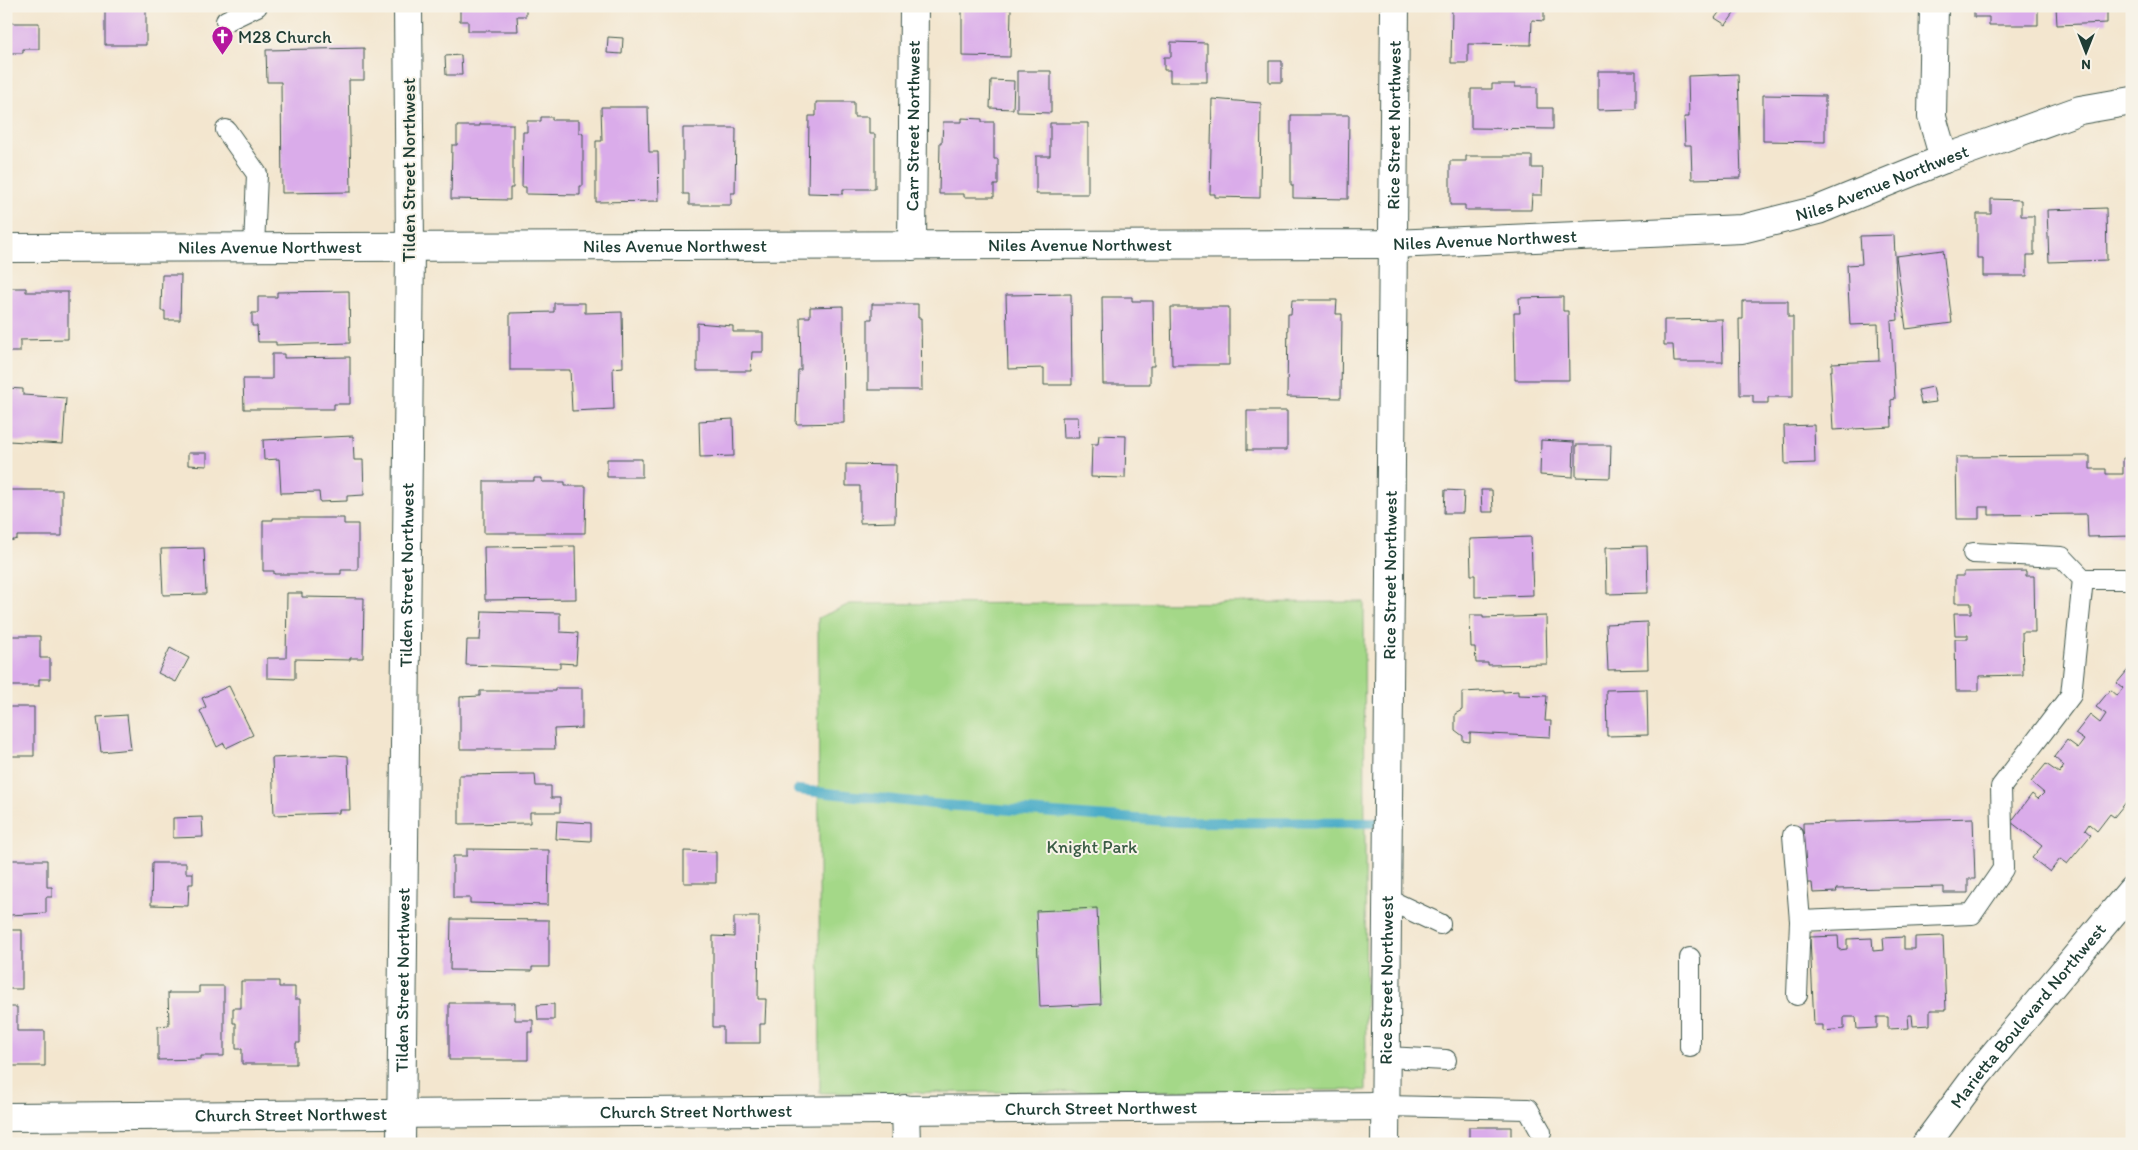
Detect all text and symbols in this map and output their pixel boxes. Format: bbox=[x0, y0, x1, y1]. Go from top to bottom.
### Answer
church icon: M28 Church bbox=[210, 25, 234, 56]
place label: M28 Church bbox=[238, 26, 332, 48]
north arrow bbox=[2060, 28, 2110, 78]
street label: Carr Street Northwest bbox=[901, 40, 925, 212]
street label: Rice Street Northwest bbox=[1382, 40, 1406, 210]
text: N bbox=[2081, 56, 2091, 73]
street label: Tilden Street Northwest bbox=[398, 78, 420, 262]
street label: Niles Avenue Northwest bbox=[1793, 140, 1972, 226]
street label: Niles Avenue Northwest bbox=[1392, 225, 1578, 255]
street label: Niles Avenue Northwest bbox=[988, 234, 1172, 256]
street label: Niles Avenue Northwest bbox=[583, 235, 767, 257]
street label: Niles Avenue Northwest bbox=[178, 236, 362, 259]
street label: Tilden Street Northwest bbox=[395, 482, 419, 667]
street label: Rice Street Northwest bbox=[1378, 490, 1402, 660]
park label: Knight Park bbox=[1047, 836, 1138, 858]
street label: Tilden Street Northwest bbox=[391, 887, 415, 1072]
street label: Rice Street Northwest bbox=[1375, 895, 1398, 1065]
street label: Marietta Boulevard Northwest bbox=[1945, 918, 2111, 1113]
street label: Church Street Northwest bbox=[1005, 1096, 1198, 1120]
street label: Church Street Northwest bbox=[600, 1100, 793, 1123]
street label: Church Street Northwest bbox=[195, 1103, 388, 1126]

